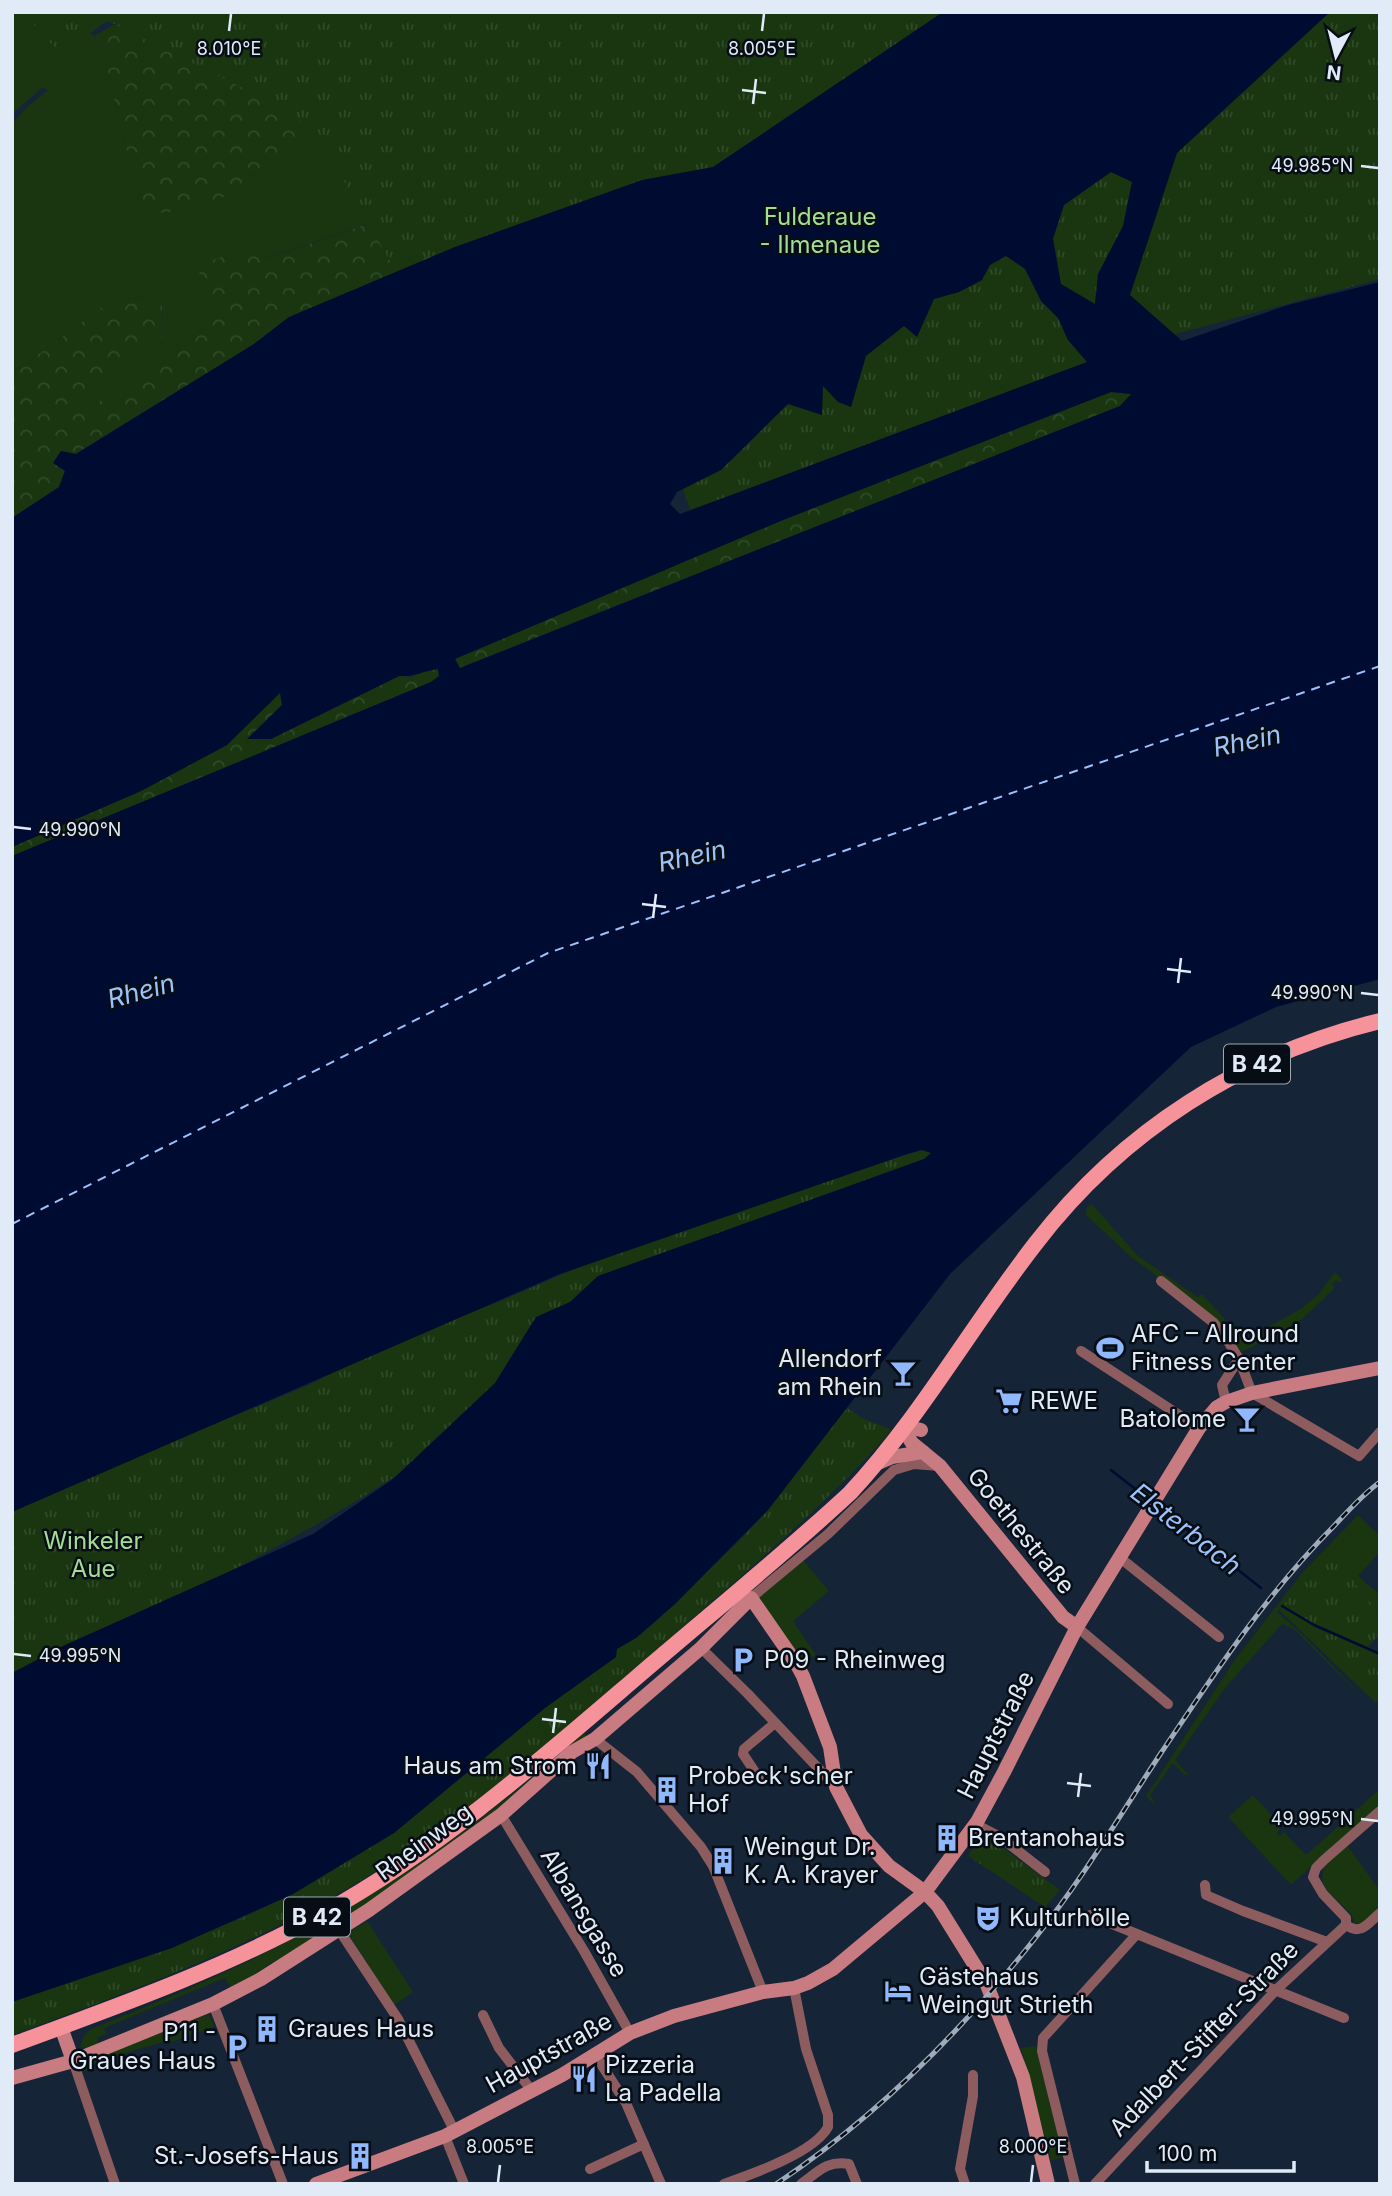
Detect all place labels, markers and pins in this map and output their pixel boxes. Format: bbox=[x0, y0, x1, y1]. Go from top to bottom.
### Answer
place label: AFC – Allround Fitness Center bbox=[1131, 1319, 1299, 1376]
sports icon: AFC – Allround Fitness Center bbox=[1095, 1333, 1125, 1363]
place label: Allendorf am Rhein bbox=[777, 1344, 882, 1401]
bar icon: Allendorf am Rhein bbox=[888, 1358, 918, 1388]
supermarket icon: REWE bbox=[994, 1386, 1024, 1416]
place label: REWE bbox=[1030, 1386, 1098, 1415]
place label: Batolome bbox=[1120, 1404, 1226, 1433]
bar icon: Batolome bbox=[1232, 1404, 1262, 1434]
parking icon: P09 - Rheinweg bbox=[728, 1645, 758, 1675]
place label: P09 - Rheinweg bbox=[764, 1645, 945, 1674]
place label: Haus am Strom bbox=[404, 1751, 577, 1780]
restaurant icon: Haus am Strom bbox=[583, 1751, 613, 1781]
place label: Probeck'scher Hof bbox=[688, 1761, 853, 1818]
building icon: Probeck'scher Hof bbox=[652, 1775, 682, 1805]
building icon: Brentanohaus bbox=[932, 1823, 962, 1853]
place label: Brentanohaus bbox=[968, 1823, 1125, 1852]
place label: Weingut Dr. K. A. Krayer bbox=[744, 1832, 878, 1889]
building icon: Weingut Dr. K. A. Krayer bbox=[708, 1846, 738, 1876]
theatre icon: Kulturhölle bbox=[973, 1903, 1003, 1933]
place label: Kulturhölle bbox=[1009, 1903, 1130, 1932]
place label: Gästehaus Weingut Strieth bbox=[919, 1962, 1093, 2019]
hotel icon: Gästehaus Weingut Strieth bbox=[883, 1976, 913, 2006]
building icon: Graues Haus bbox=[252, 2014, 282, 2044]
place label: Graues Haus bbox=[288, 2014, 434, 2043]
place label: P11 - Graues Haus bbox=[70, 2018, 216, 2075]
parking icon: P11 - Graues Haus bbox=[222, 2032, 252, 2062]
place label: Pizzeria La Padella bbox=[605, 2050, 721, 2107]
restaurant icon: Pizzeria La Padella bbox=[569, 2064, 599, 2094]
place label: St.-Josefs-Haus bbox=[154, 2141, 339, 2170]
building icon: St.-Josefs-Haus bbox=[345, 2141, 375, 2171]

